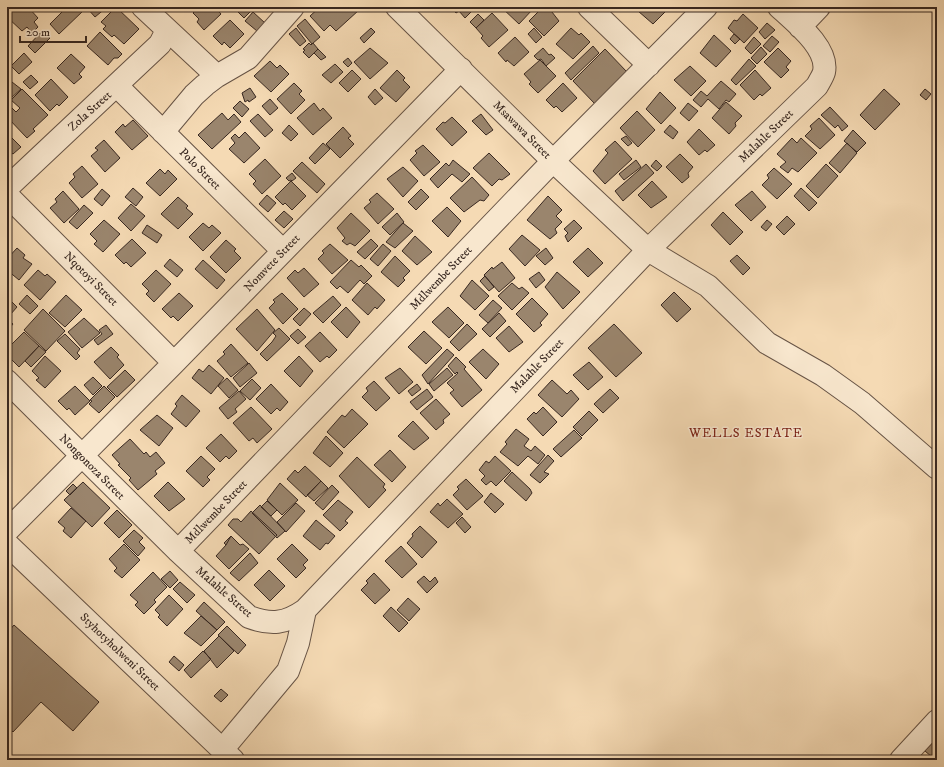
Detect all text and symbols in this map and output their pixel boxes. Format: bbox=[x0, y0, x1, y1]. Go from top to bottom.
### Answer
scale bar bbox=[20, 18, 86, 44]
text: 20 m bbox=[26, 25, 50, 40]
street label: Zola Street bbox=[65, 88, 115, 134]
street label: Msawawa Street bbox=[490, 98, 554, 162]
street label: Malahle Street bbox=[735, 106, 797, 166]
street label: Polo Street bbox=[176, 145, 224, 193]
street label: Nomvete Street bbox=[241, 231, 303, 295]
street label: Mdlwembe Street bbox=[407, 243, 475, 313]
street label: Nqotoyi Street bbox=[61, 249, 121, 309]
street label: Malahle Street bbox=[507, 335, 567, 397]
district label: WELLS ESTATE bbox=[688, 425, 803, 441]
street label: Nongonoza Street bbox=[56, 431, 128, 503]
street label: Mdlwembe Street bbox=[182, 477, 250, 547]
street label: Malahle Street bbox=[192, 563, 256, 621]
street label: Styhotyholweni Street bbox=[77, 610, 163, 694]

